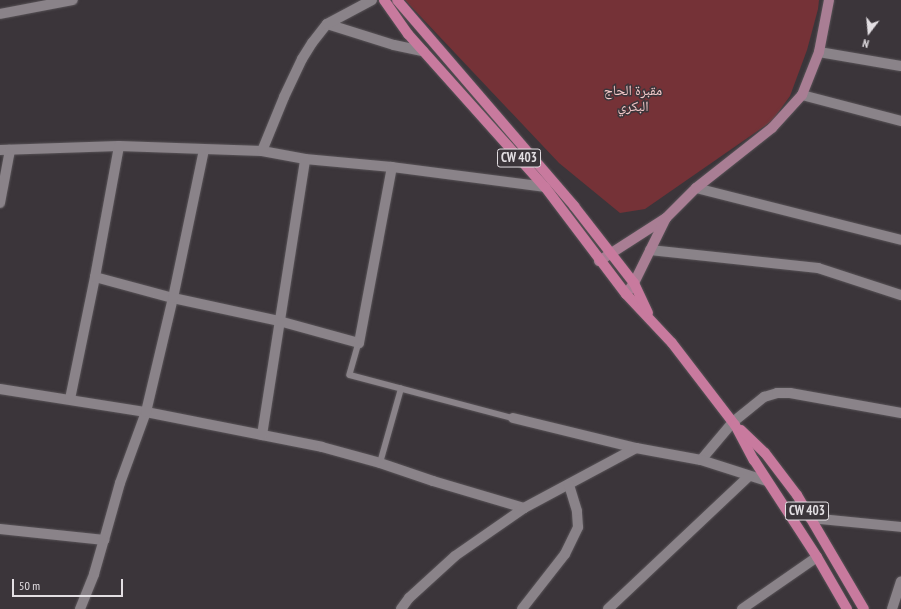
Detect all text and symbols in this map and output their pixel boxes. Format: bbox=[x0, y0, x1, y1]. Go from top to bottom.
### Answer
north arrow bbox=[849, 12, 889, 52]
text: N bbox=[861, 36, 870, 51]
park label: مقبرة الحاج البكري bbox=[604, 82, 662, 114]
road number: CW 403 bbox=[496, 147, 542, 169]
road number: CW 403 bbox=[784, 500, 830, 522]
scale bar bbox=[14, 571, 125, 597]
text: 50 m bbox=[19, 578, 40, 593]

